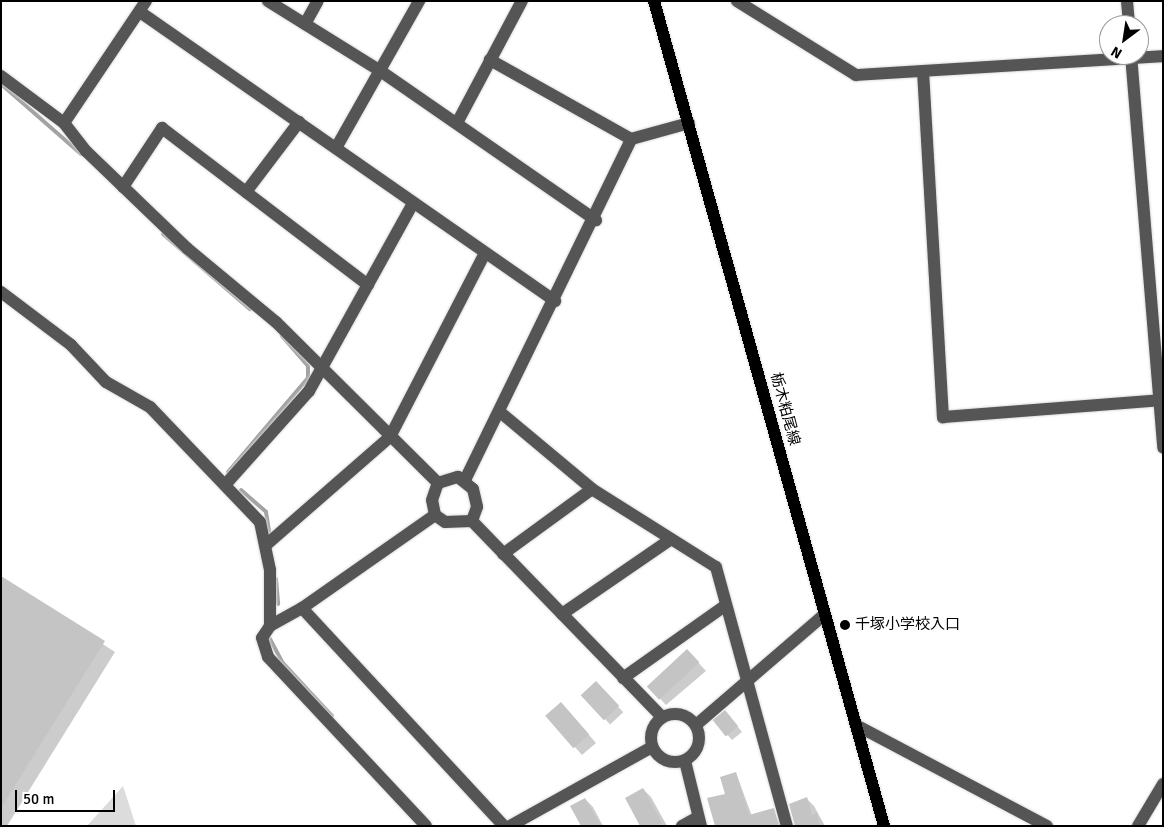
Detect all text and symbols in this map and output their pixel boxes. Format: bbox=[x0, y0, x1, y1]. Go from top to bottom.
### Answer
north arrow bbox=[1099, 15, 1149, 65]
text: N bbox=[1108, 43, 1125, 62]
street label: 栃木粕尾線 bbox=[767, 370, 803, 448]
place label: 千塚小学校入口 bbox=[855, 616, 960, 634]
marker: 千塚小学校入口 bbox=[839, 619, 851, 631]
scale bar bbox=[18, 780, 118, 812]
text: 50 m bbox=[23, 790, 54, 808]

